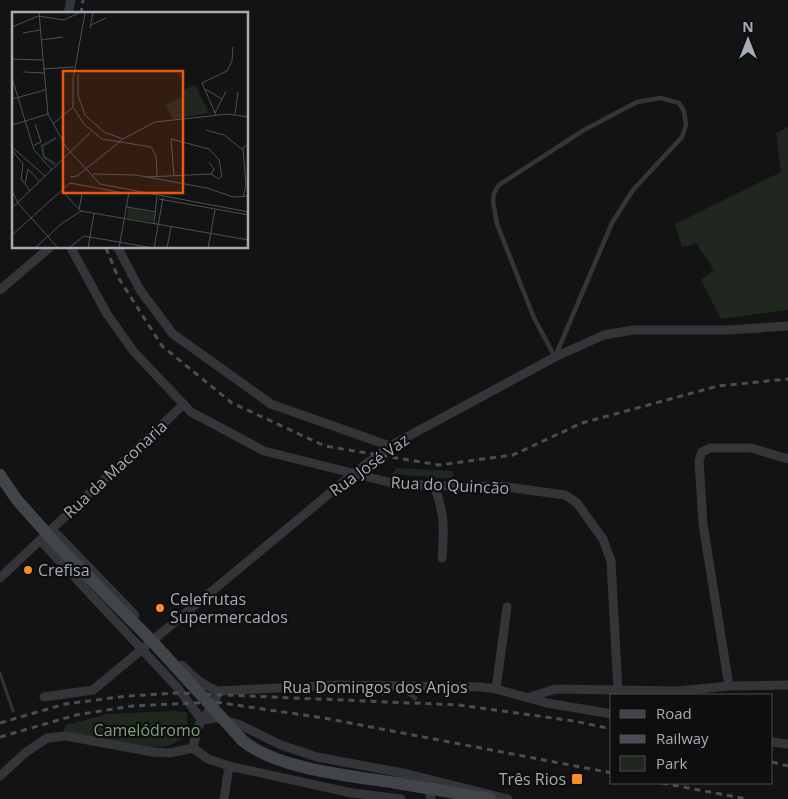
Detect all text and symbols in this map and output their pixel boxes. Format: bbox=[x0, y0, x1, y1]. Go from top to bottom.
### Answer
inset map bbox=[12, 12, 249, 249]
north arrow bbox=[723, 15, 773, 65]
text: N bbox=[742, 17, 754, 36]
street label: Rua da Maconaria bbox=[58, 415, 172, 523]
street label: Rua José Vaz bbox=[325, 429, 413, 501]
street label: Rua do Quincão bbox=[390, 471, 510, 499]
place label: Crefisa bbox=[38, 559, 90, 581]
marker: Crefisa bbox=[22, 564, 34, 576]
place label: Celefrutas Supermercados bbox=[170, 588, 288, 628]
marker: Celefrutas Supermercados bbox=[154, 602, 166, 614]
street label: Rua Domingos dos Anjos bbox=[282, 676, 468, 698]
legend bbox=[610, 694, 773, 784]
text: Road bbox=[656, 703, 692, 723]
park label: Camelódromo bbox=[94, 719, 200, 741]
text: Railway bbox=[656, 728, 709, 748]
text: Park bbox=[656, 753, 687, 773]
place label: Três Rios bbox=[499, 768, 566, 790]
marker: Três Rios bbox=[570, 772, 584, 786]

